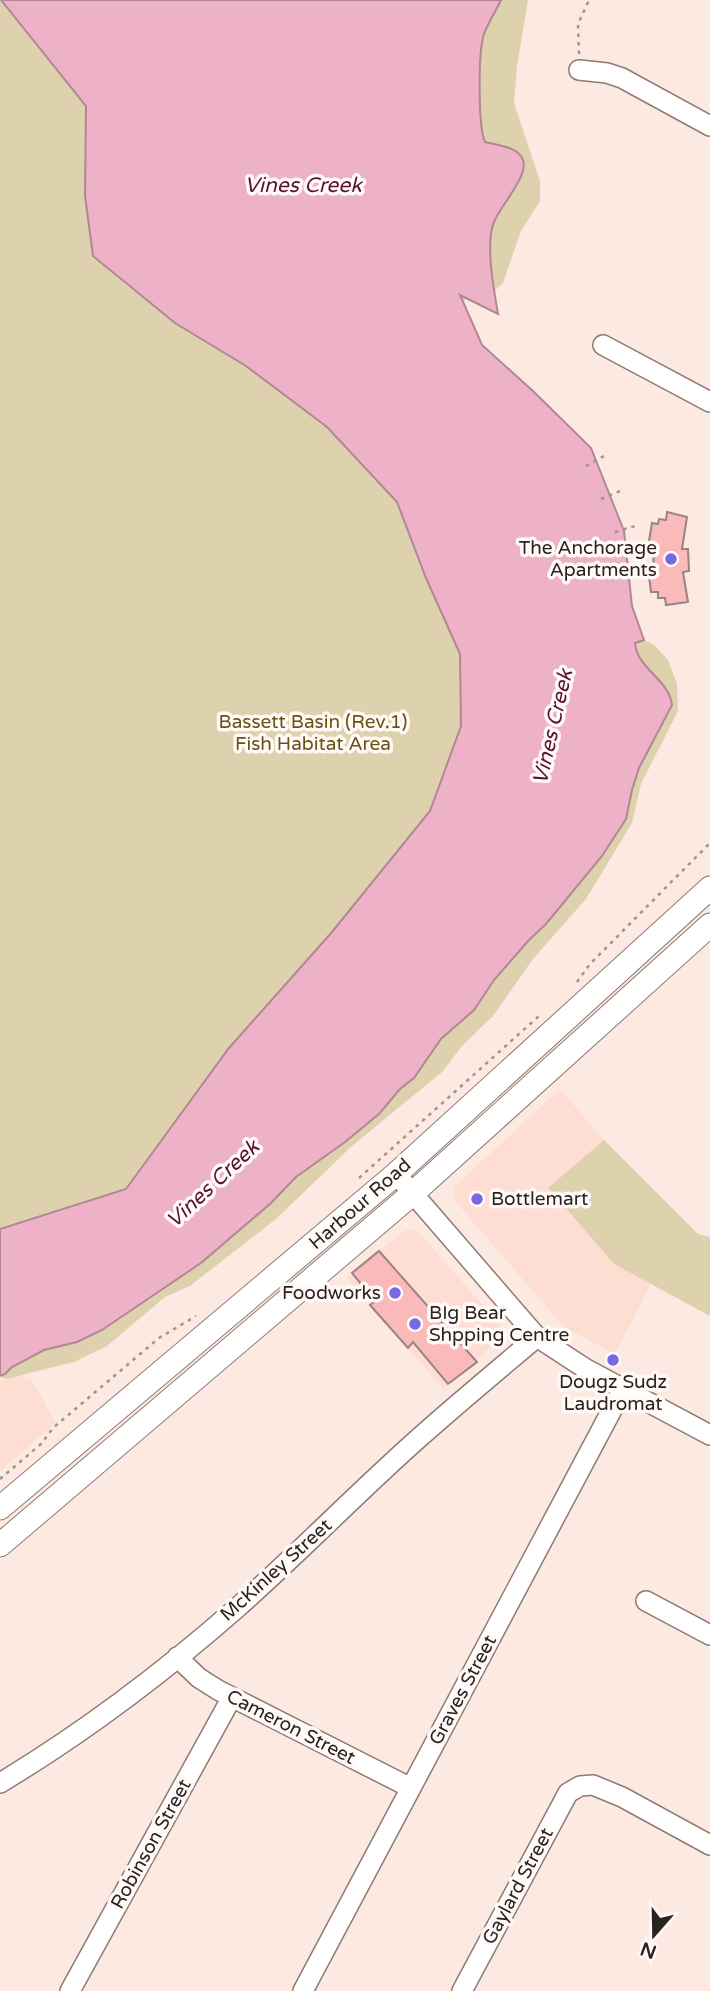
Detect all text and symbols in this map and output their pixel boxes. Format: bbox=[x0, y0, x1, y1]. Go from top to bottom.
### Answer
water label: Vines Creek bbox=[244, 173, 363, 198]
place label: The Anchorage Apartments bbox=[519, 537, 657, 581]
marker: The Anchorage Apartments bbox=[663, 551, 679, 567]
water label: Vines Creek bbox=[528, 666, 579, 787]
park label: Bassett Basin (Rev.1) Fish Habitat Area bbox=[218, 711, 408, 755]
water label: Vines Creek bbox=[162, 1134, 266, 1233]
street label: Harbour Road bbox=[305, 1154, 415, 1254]
place label: Bottlemart bbox=[491, 1188, 588, 1210]
marker: Bottlemart bbox=[469, 1191, 485, 1207]
place label: Foodworks bbox=[282, 1282, 381, 1304]
marker: Foodworks bbox=[387, 1285, 403, 1301]
place label: BIg Bear Shpping Centre bbox=[429, 1302, 569, 1346]
marker: BIg Bear Shpping Centre bbox=[407, 1316, 423, 1332]
marker: Dougz Sudz Laudromat bbox=[605, 1352, 621, 1368]
place label: Dougz Sudz Laudromat bbox=[559, 1371, 667, 1415]
street label: McKinley Street bbox=[216, 1514, 336, 1626]
street label: Graves Street bbox=[425, 1631, 501, 1749]
street label: Cameron Street bbox=[223, 1685, 359, 1769]
street label: Robinson Street bbox=[106, 1775, 196, 1913]
street label: Gaylard Street bbox=[478, 1824, 558, 1948]
north arrow bbox=[619, 1900, 689, 1970]
text: N bbox=[638, 1937, 659, 1963]

